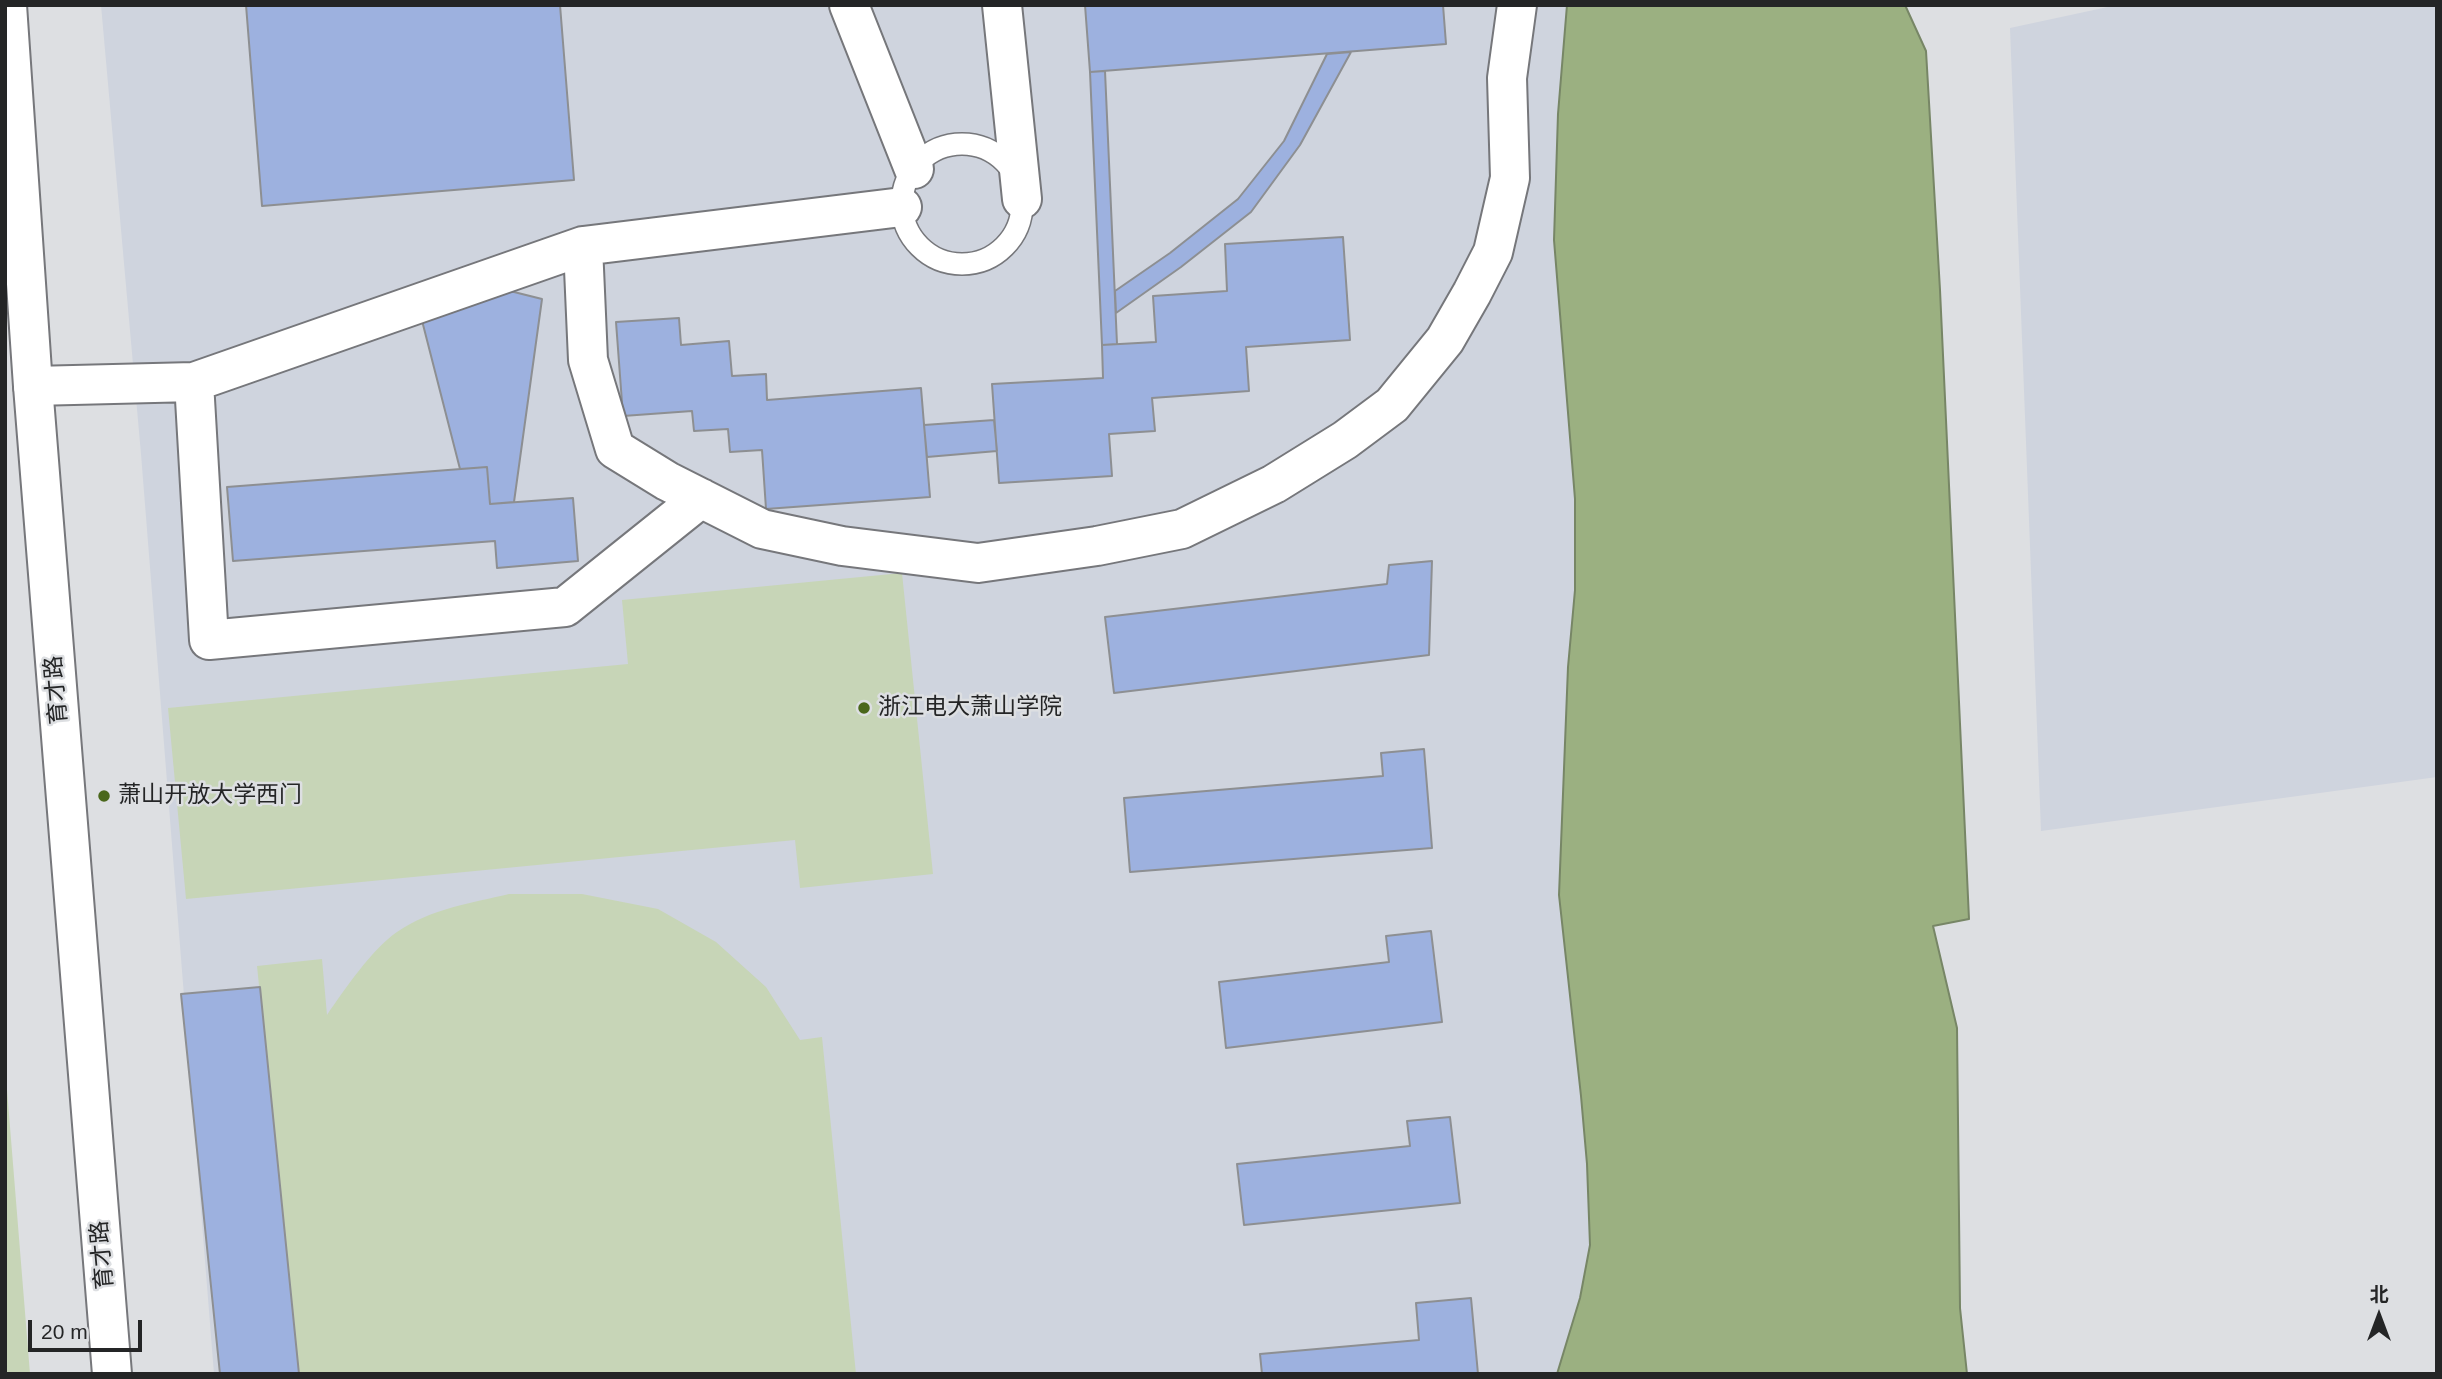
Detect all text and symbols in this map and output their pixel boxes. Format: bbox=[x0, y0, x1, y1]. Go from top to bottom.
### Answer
street label: 育才路 bbox=[40, 654, 74, 726]
place label: 浙江电大萧山学院 bbox=[878, 694, 1062, 722]
marker: 浙江电大萧山学院 bbox=[856, 700, 872, 716]
place label: 萧山开放大学西门 bbox=[118, 782, 302, 810]
marker: 萧山开放大学西门 bbox=[96, 788, 112, 804]
street label: 育才路 bbox=[86, 1219, 120, 1291]
north arrow bbox=[2344, 1281, 2414, 1351]
text: 北 bbox=[2369, 1284, 2389, 1305]
scale bar bbox=[32, 1306, 145, 1350]
text: 20 m bbox=[41, 1320, 88, 1343]

